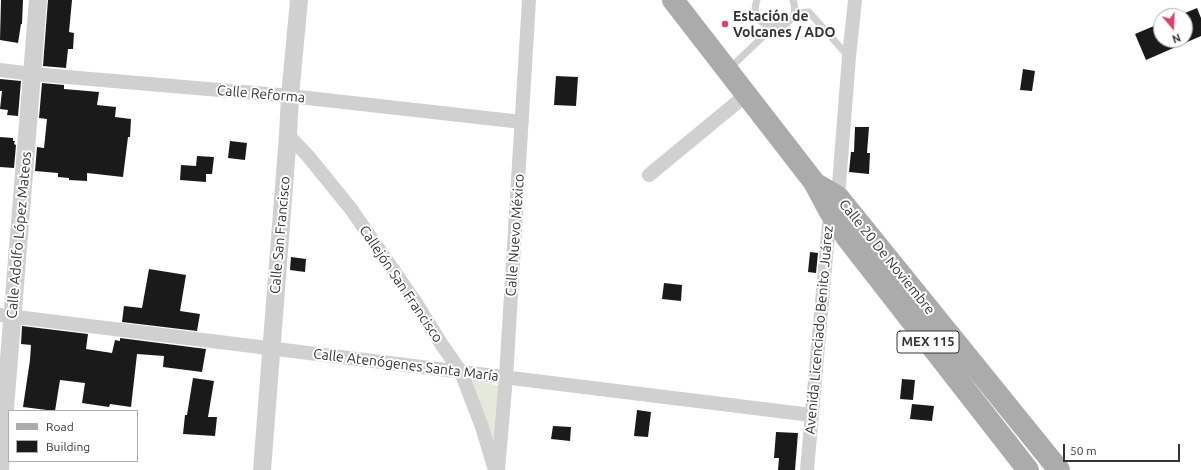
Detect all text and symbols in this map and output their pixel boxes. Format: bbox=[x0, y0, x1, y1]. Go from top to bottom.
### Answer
place label: Estación de Volcanes / ADO bbox=[733, 8, 835, 40]
north arrow bbox=[1153, 8, 1193, 48]
marker: Estación de Volcanes / ADO bbox=[720, 19, 730, 29]
text: N bbox=[1171, 31, 1182, 45]
street label: Calle Reforma bbox=[216, 82, 306, 106]
street label: Calle Adolfo López Mateos bbox=[3, 151, 35, 319]
street label: Calle Nuevo México bbox=[502, 173, 528, 297]
street label: Calle San Francisco bbox=[266, 175, 294, 295]
street label: Calle 20 De Noviembre bbox=[835, 196, 939, 318]
street label: Callejón San Francisco bbox=[356, 222, 446, 346]
street label: Avenida Licenciado Benito Juárez bbox=[802, 225, 836, 435]
road number: MEX 115 bbox=[897, 331, 959, 353]
street label: Calle Atenógenes Santa María bbox=[312, 345, 500, 385]
legend bbox=[8, 410, 138, 462]
text: Road bbox=[46, 420, 74, 433]
scale bar bbox=[1065, 436, 1182, 462]
text: Building bbox=[46, 440, 90, 453]
text: 50 m bbox=[1070, 444, 1097, 457]

